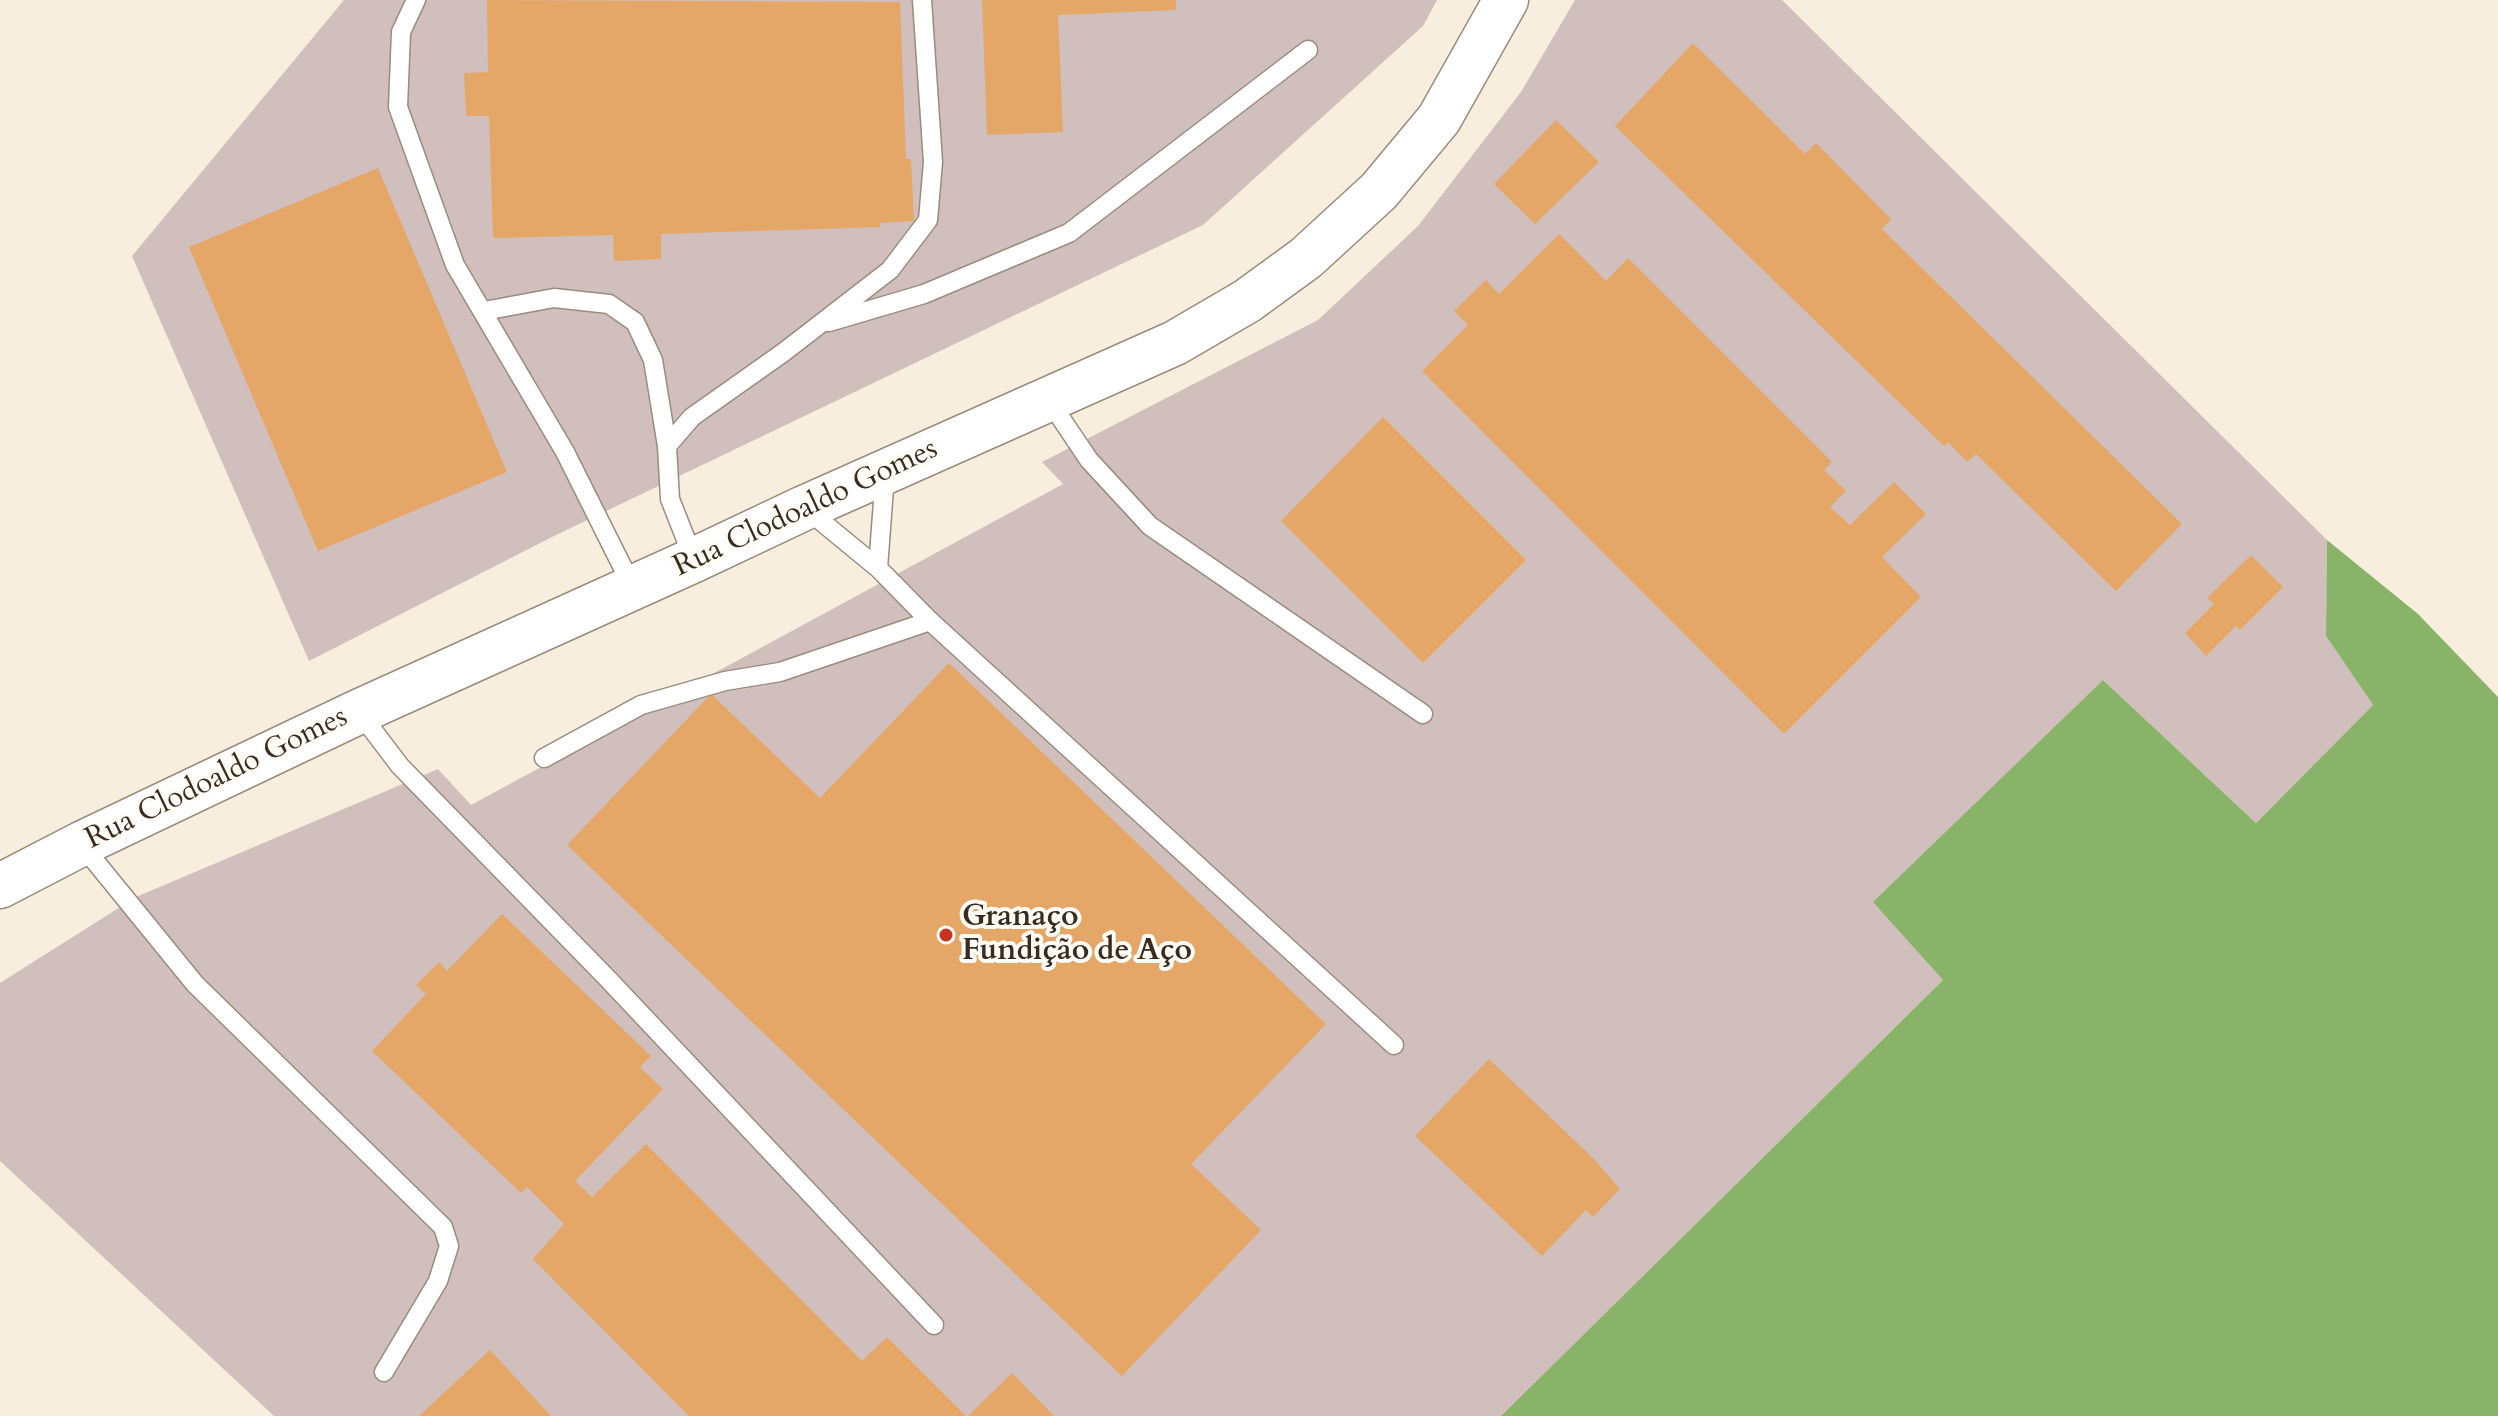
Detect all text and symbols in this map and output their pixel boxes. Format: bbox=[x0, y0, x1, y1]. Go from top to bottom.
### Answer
street label: Rua Clodoaldo Gomes bbox=[668, 432, 944, 586]
street label: Rua Clodoaldo Gomes bbox=[80, 700, 354, 858]
place label: Granaço Fundição de Aço bbox=[962, 900, 1192, 970]
marker: Granaço Fundição de Aço bbox=[937, 926, 955, 944]

